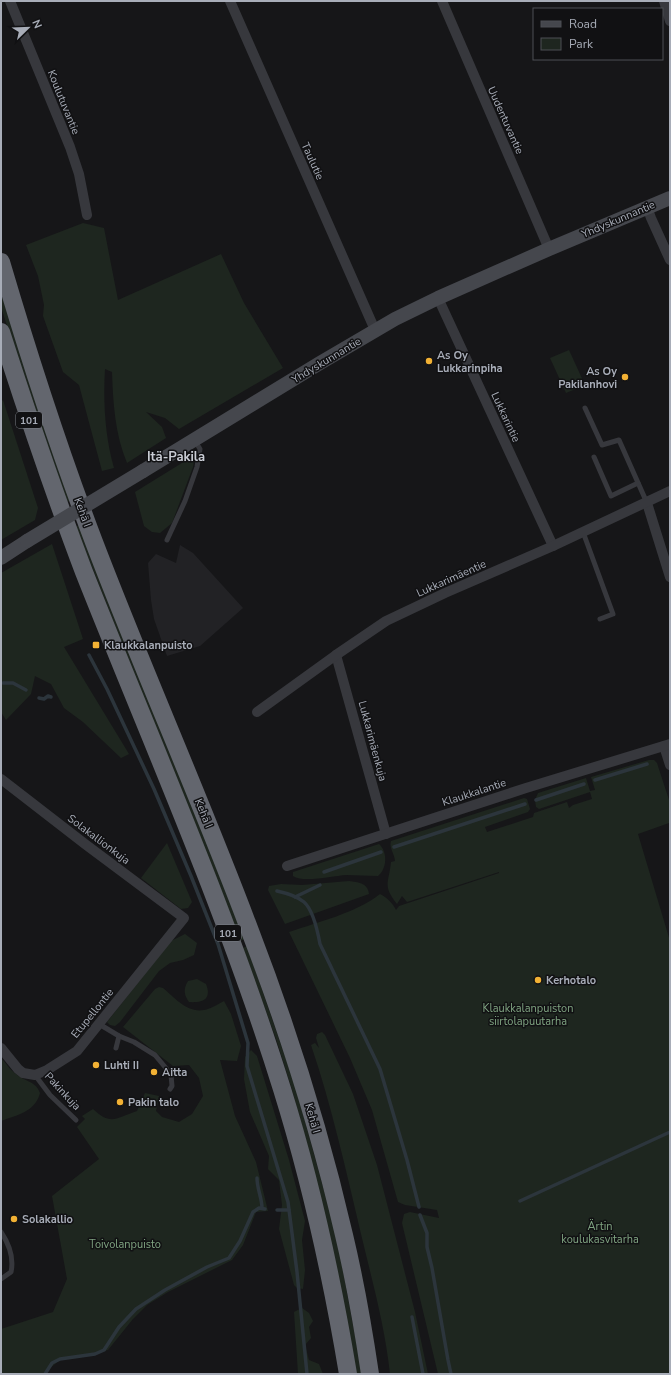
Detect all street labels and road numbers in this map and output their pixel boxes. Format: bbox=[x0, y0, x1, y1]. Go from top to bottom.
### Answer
street label: Koulutuvantie bbox=[44, 68, 83, 137]
street label: Uudentuvantie bbox=[484, 84, 527, 157]
street label: Taulutie bbox=[298, 140, 327, 182]
street label: Yhdyskunnantie bbox=[578, 197, 657, 242]
street label: Yhdyskunnantie bbox=[288, 334, 364, 388]
street label: Lukkarintie bbox=[487, 390, 524, 445]
road number: 101 bbox=[16, 412, 42, 428]
street label: Kehä I bbox=[70, 495, 95, 529]
street label: Lukkarimäentie bbox=[414, 556, 489, 601]
street label: Lukkarimäenkuja bbox=[355, 699, 391, 783]
street label: Klaukkalantie bbox=[440, 775, 508, 810]
street label: Kehä I bbox=[191, 796, 216, 830]
street label: Solakallionkuja bbox=[64, 811, 133, 868]
road number: 101 bbox=[215, 925, 241, 941]
street label: Etupellontie bbox=[68, 985, 117, 1041]
street label: Pakinkuja bbox=[41, 1069, 84, 1114]
street label: Kehä I bbox=[301, 1101, 324, 1135]

